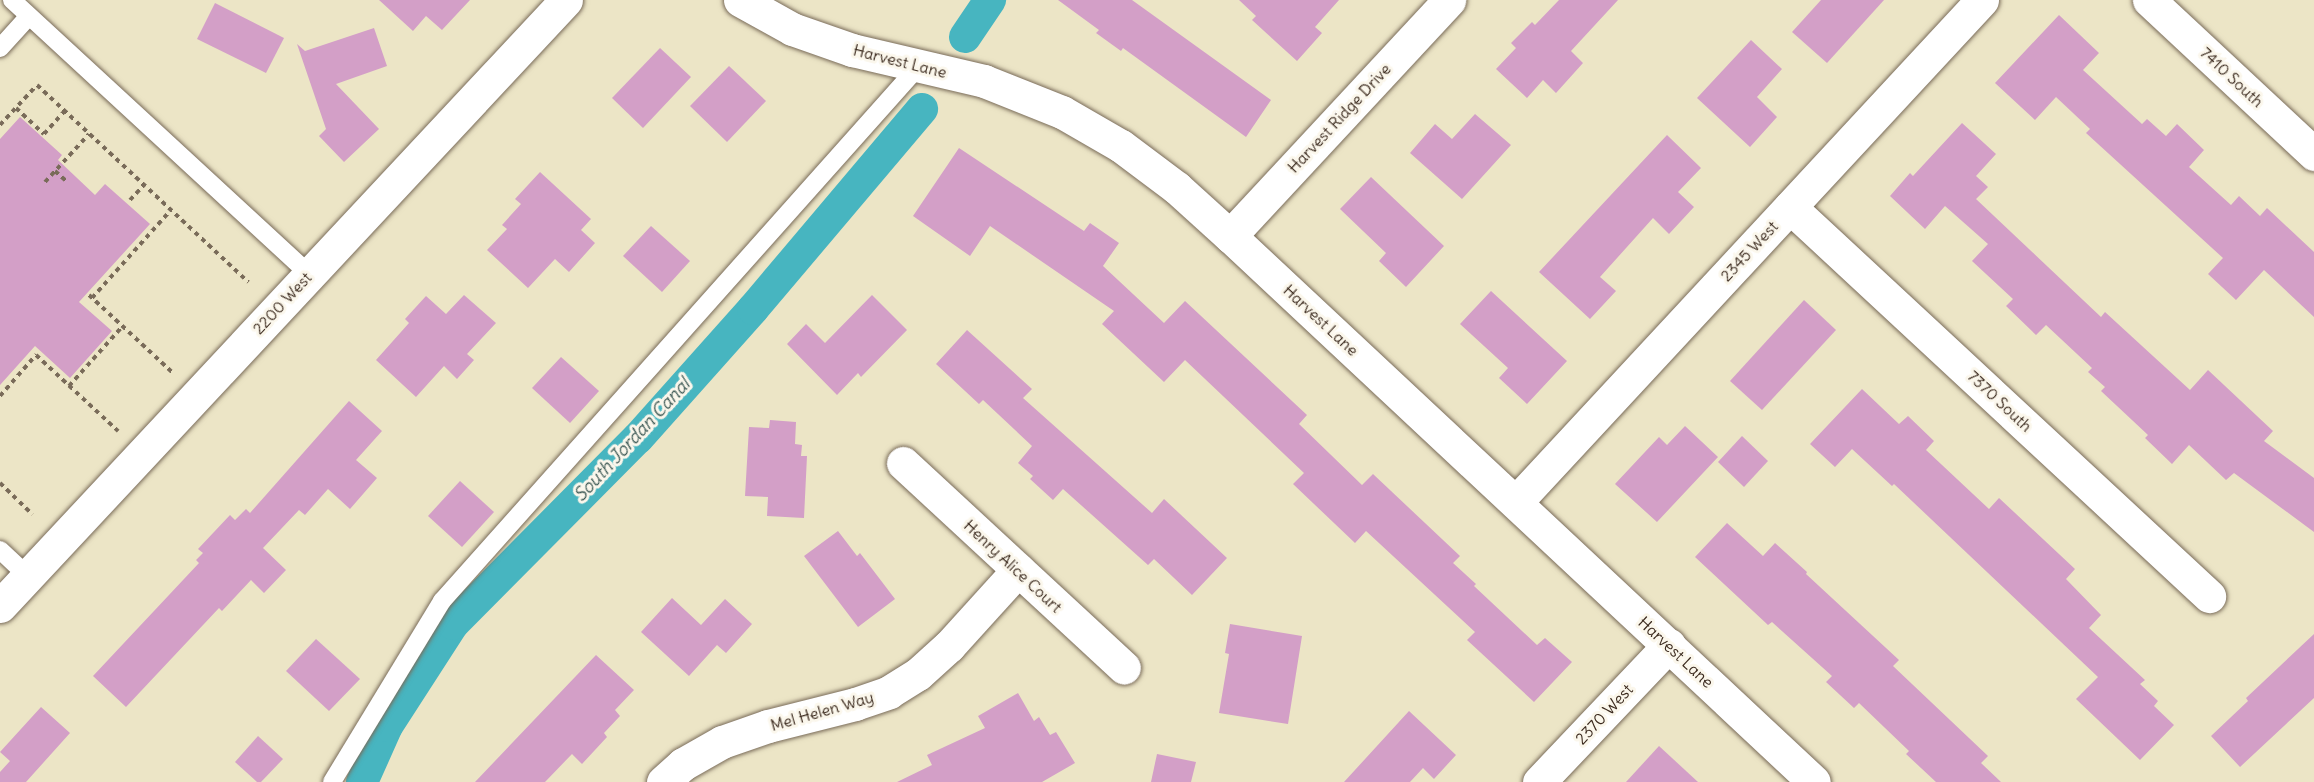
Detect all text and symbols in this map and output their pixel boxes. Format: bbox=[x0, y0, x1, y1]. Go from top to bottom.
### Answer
street label: Harvest Lane bbox=[851, 40, 949, 82]
street label: 7410 South bbox=[2197, 43, 2267, 111]
street label: Harvest Ridge Drive bbox=[1283, 59, 1395, 177]
street label: 2345 West bbox=[1716, 217, 1782, 285]
street label: 2200 West bbox=[249, 268, 315, 338]
street label: Harvest Lane bbox=[1279, 280, 1363, 360]
street label: 7370 South bbox=[1964, 366, 2036, 436]
water label: South Jordan Canal bbox=[570, 374, 694, 506]
street label: Henry Alice Court bbox=[960, 516, 1066, 616]
street label: Harvest Lane bbox=[1634, 612, 1718, 692]
street label: 2370 West bbox=[1571, 680, 1637, 748]
street label: Mel Helen Way bbox=[768, 687, 876, 735]

